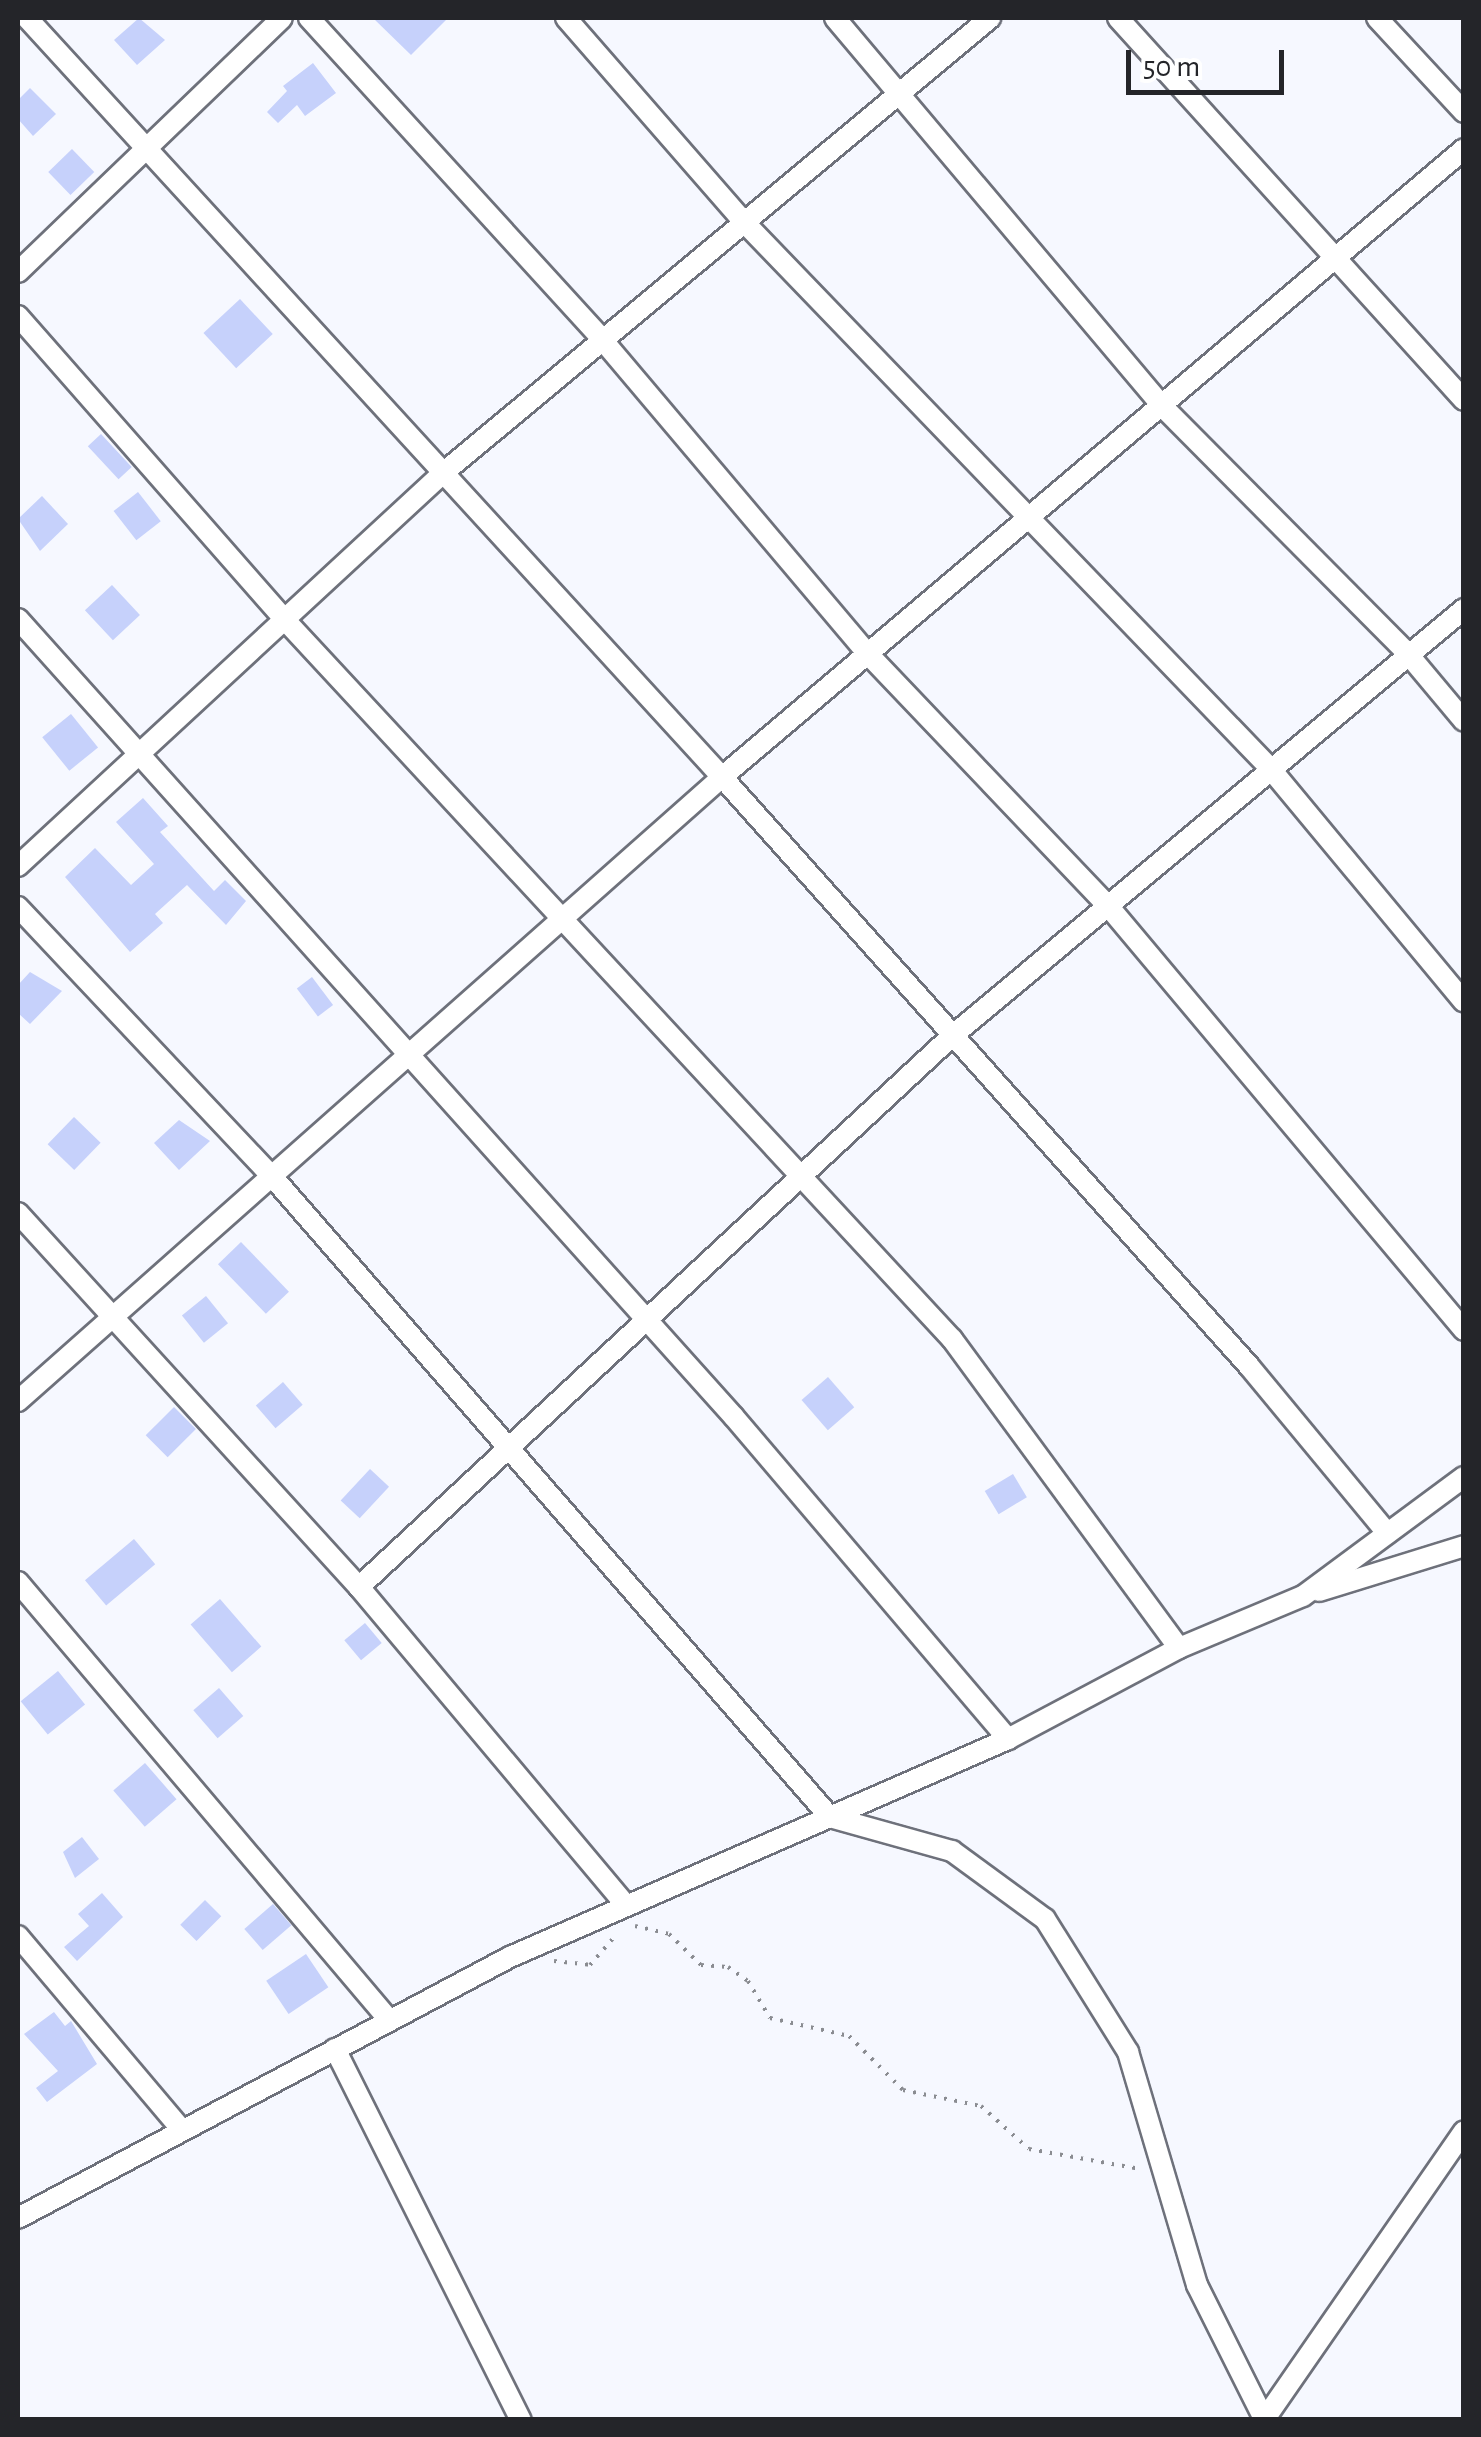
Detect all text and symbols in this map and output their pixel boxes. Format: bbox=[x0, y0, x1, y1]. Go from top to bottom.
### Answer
scale bar bbox=[1131, 30, 1288, 92]
text: 50 m bbox=[1143, 52, 1200, 82]

